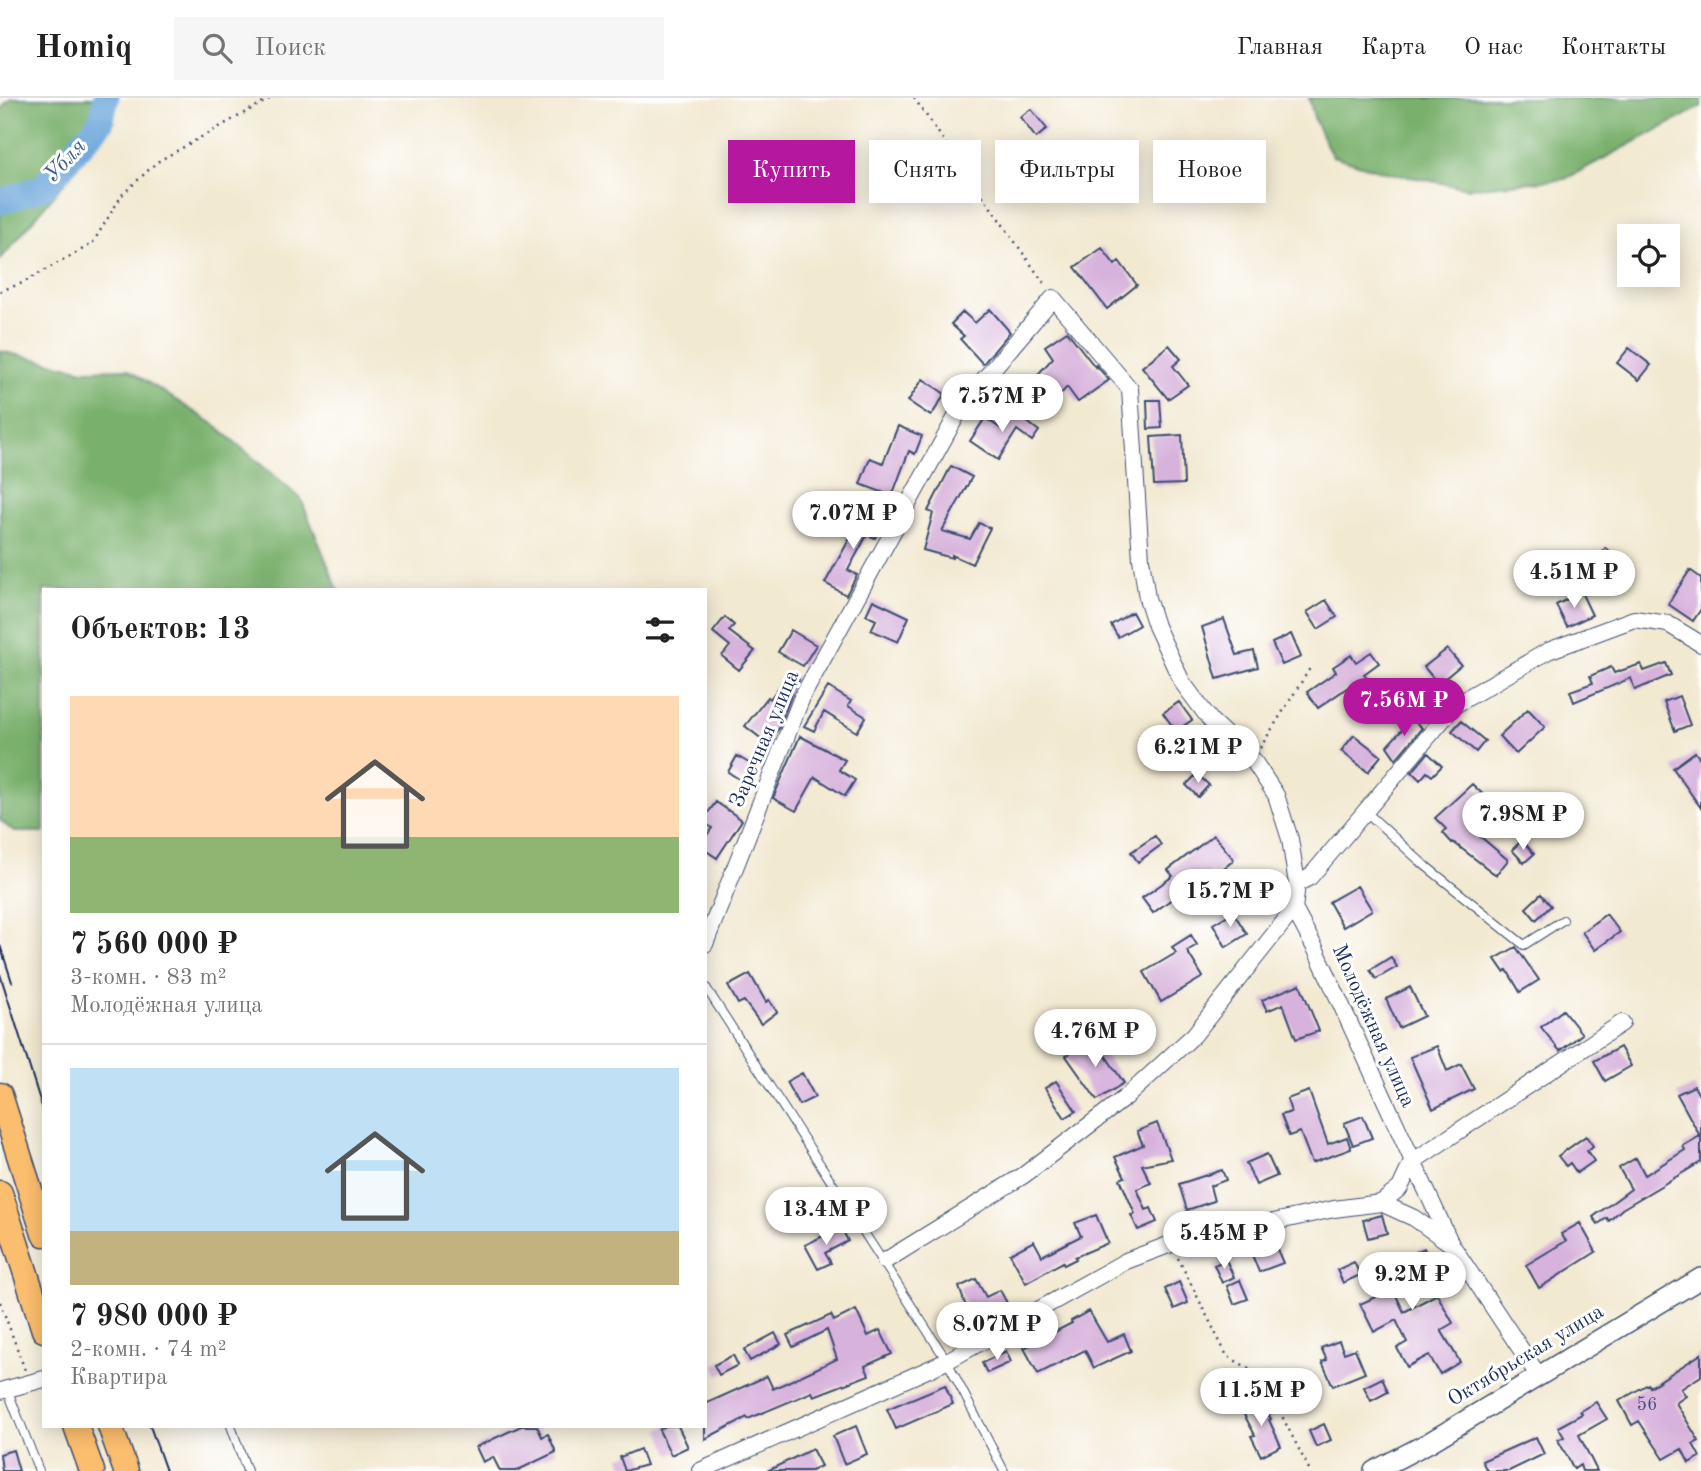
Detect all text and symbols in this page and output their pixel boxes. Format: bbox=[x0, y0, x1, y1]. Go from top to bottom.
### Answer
search box bbox=[174, 17, 664, 80]
icon: search bbox=[198, 29, 236, 67]
text: Homiq bbox=[35, 32, 132, 65]
text: Поиск bbox=[254, 35, 326, 61]
text: Главная bbox=[1237, 36, 1323, 60]
text: Карта bbox=[1361, 36, 1426, 60]
text: О нас bbox=[1464, 36, 1523, 60]
text: Контакты bbox=[1561, 36, 1666, 60]
water label: Убля bbox=[39, 135, 91, 187]
chip: Купить bbox=[728, 140, 855, 203]
chip: Снять bbox=[869, 140, 981, 203]
chip: Фильтры bbox=[995, 140, 1139, 203]
chip: Новое bbox=[1153, 140, 1266, 203]
map controls bbox=[1617, 224, 1680, 287]
button: locate bbox=[1617, 224, 1680, 287]
pin: 7.57M ₽ bbox=[937, 374, 1067, 434]
text: 7.57M ₽ bbox=[957, 385, 1047, 408]
pin: 7.07M ₽ bbox=[788, 491, 918, 551]
text: 7.07M ₽ bbox=[808, 502, 898, 525]
pin: 4.51M ₽ bbox=[1509, 550, 1639, 610]
text: 4.51M ₽ bbox=[1529, 561, 1619, 584]
icon: filters bbox=[641, 611, 679, 649]
text: Объектов: 13 bbox=[70, 615, 250, 645]
street label: Заречная улица bbox=[727, 667, 803, 811]
pin: 7.56M ₽ bbox=[1339, 678, 1469, 738]
text: 7.56M ₽ bbox=[1359, 689, 1449, 712]
pin: 6.21M ₽ bbox=[1133, 726, 1263, 785]
text: 6.21M ₽ bbox=[1153, 736, 1243, 759]
icon: home bbox=[312, 741, 438, 867]
pin: 7.98M ₽ bbox=[1458, 792, 1588, 852]
text: 7.98M ₽ bbox=[1478, 803, 1568, 826]
pin: 15.7M ₽ bbox=[1165, 870, 1295, 929]
text: 15.7M ₽ bbox=[1185, 880, 1275, 903]
text: 7 560 000 ₽ bbox=[70, 930, 238, 960]
street label: Молодёжная улица bbox=[1328, 941, 1418, 1111]
text: 3-комн. · 83 m² bbox=[70, 966, 227, 989]
text: Молодёжная улица bbox=[70, 994, 263, 1017]
pin: 4.76M ₽ bbox=[1030, 1010, 1160, 1069]
text: 4.76M ₽ bbox=[1050, 1020, 1140, 1043]
icon: home bbox=[312, 1113, 438, 1239]
pin: 13.4M ₽ bbox=[761, 1188, 891, 1247]
text: 13.4M ₽ bbox=[781, 1198, 871, 1221]
pin: 5.45M ₽ bbox=[1159, 1212, 1289, 1271]
text: 5.45M ₽ bbox=[1179, 1222, 1269, 1245]
pin: 9.2M ₽ bbox=[1355, 1252, 1469, 1312]
text: 9.2M ₽ bbox=[1374, 1263, 1450, 1286]
street label: Октябрьская улица bbox=[1444, 1301, 1608, 1411]
text: 7 980 000 ₽ bbox=[70, 1302, 238, 1332]
pin: 8.07M ₽ bbox=[932, 1302, 1062, 1362]
text: 8.07M ₽ bbox=[952, 1313, 1042, 1336]
text: 2-комн. · 74 m² bbox=[70, 1338, 227, 1361]
text: Квартира bbox=[70, 1366, 168, 1389]
pin: 11.5M ₽ bbox=[1196, 1368, 1326, 1428]
text: 11.5M ₽ bbox=[1216, 1379, 1306, 1402]
house number: 56 bbox=[1637, 1396, 1657, 1414]

